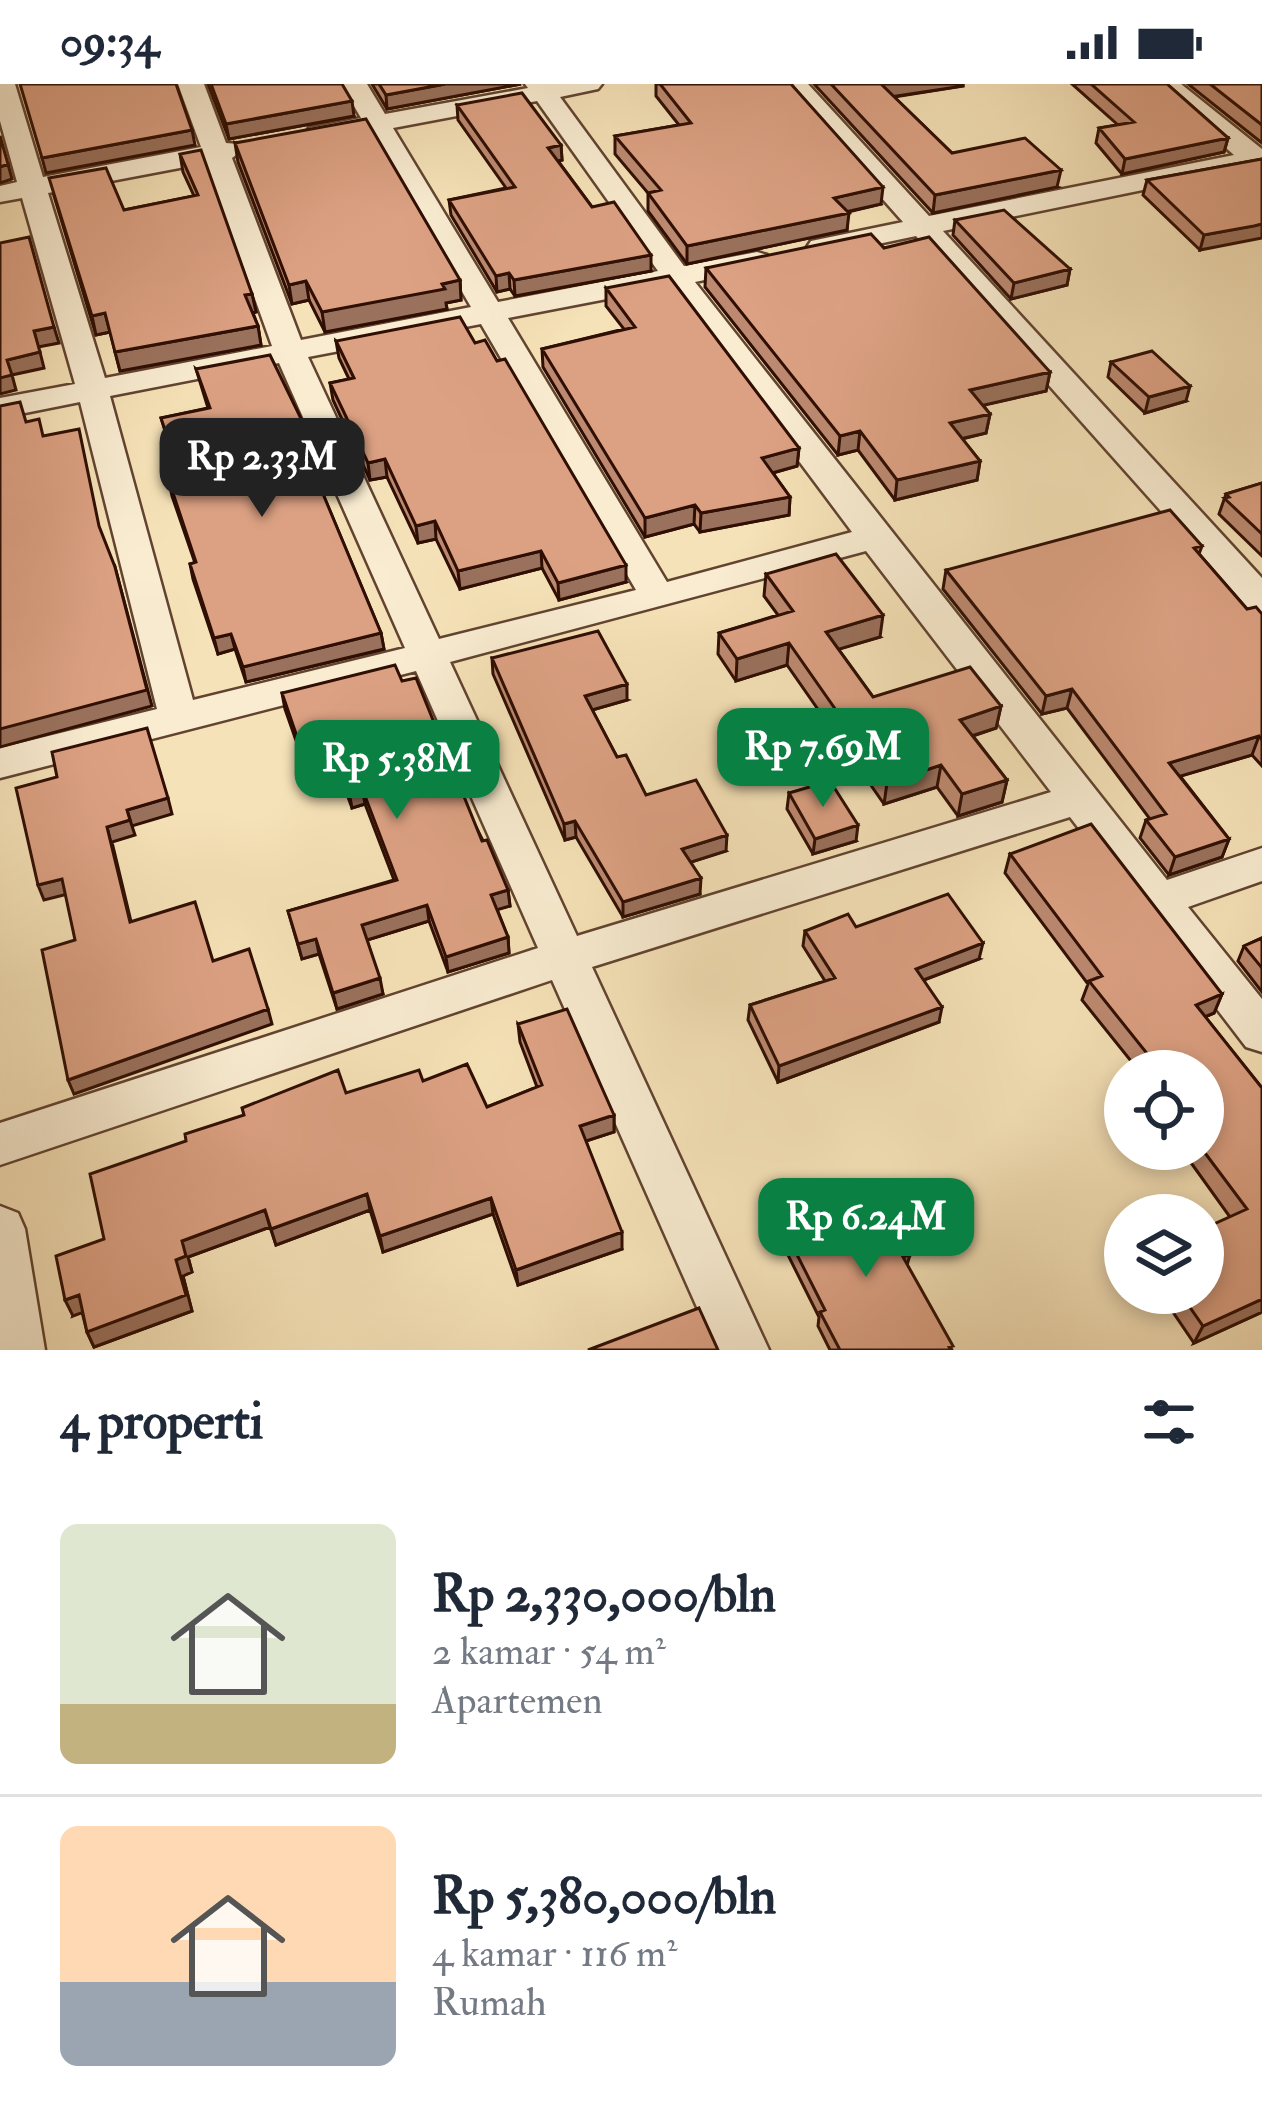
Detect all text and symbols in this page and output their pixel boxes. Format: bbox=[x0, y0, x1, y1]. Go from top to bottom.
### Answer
text: 09:34 bbox=[60, 14, 159, 70]
pin: Rp 2.33M bbox=[138, 418, 386, 520]
text: Rp 2.33M bbox=[187, 432, 337, 481]
pin: Rp 7.69M bbox=[699, 708, 947, 810]
pin: Rp 5.38M bbox=[273, 720, 521, 822]
text: Rp 7.69M bbox=[744, 722, 902, 771]
text: Rp 5.38M bbox=[322, 734, 472, 783]
map controls bbox=[1104, 1050, 1224, 1314]
button: locate bbox=[1104, 1050, 1224, 1170]
pin: Rp 6.24M bbox=[742, 1178, 990, 1280]
text: Rp 6.24M bbox=[785, 1192, 947, 1241]
button: layers bbox=[1104, 1194, 1224, 1314]
icon: filters bbox=[1136, 1389, 1202, 1455]
text: 4 properti bbox=[60, 1390, 263, 1454]
text: Rp 2,330,000/bln bbox=[432, 1563, 776, 1627]
icon: home bbox=[156, 1572, 300, 1716]
text: 2 kamar · 54 m² bbox=[432, 1627, 666, 1676]
text: Apartemen bbox=[432, 1676, 603, 1725]
text: Rp 5,380,000/bln bbox=[432, 1865, 776, 1929]
icon: home bbox=[156, 1874, 300, 2018]
text: 4 kamar · 116 m² bbox=[432, 1929, 677, 1978]
text: Rumah bbox=[432, 1978, 546, 2027]

